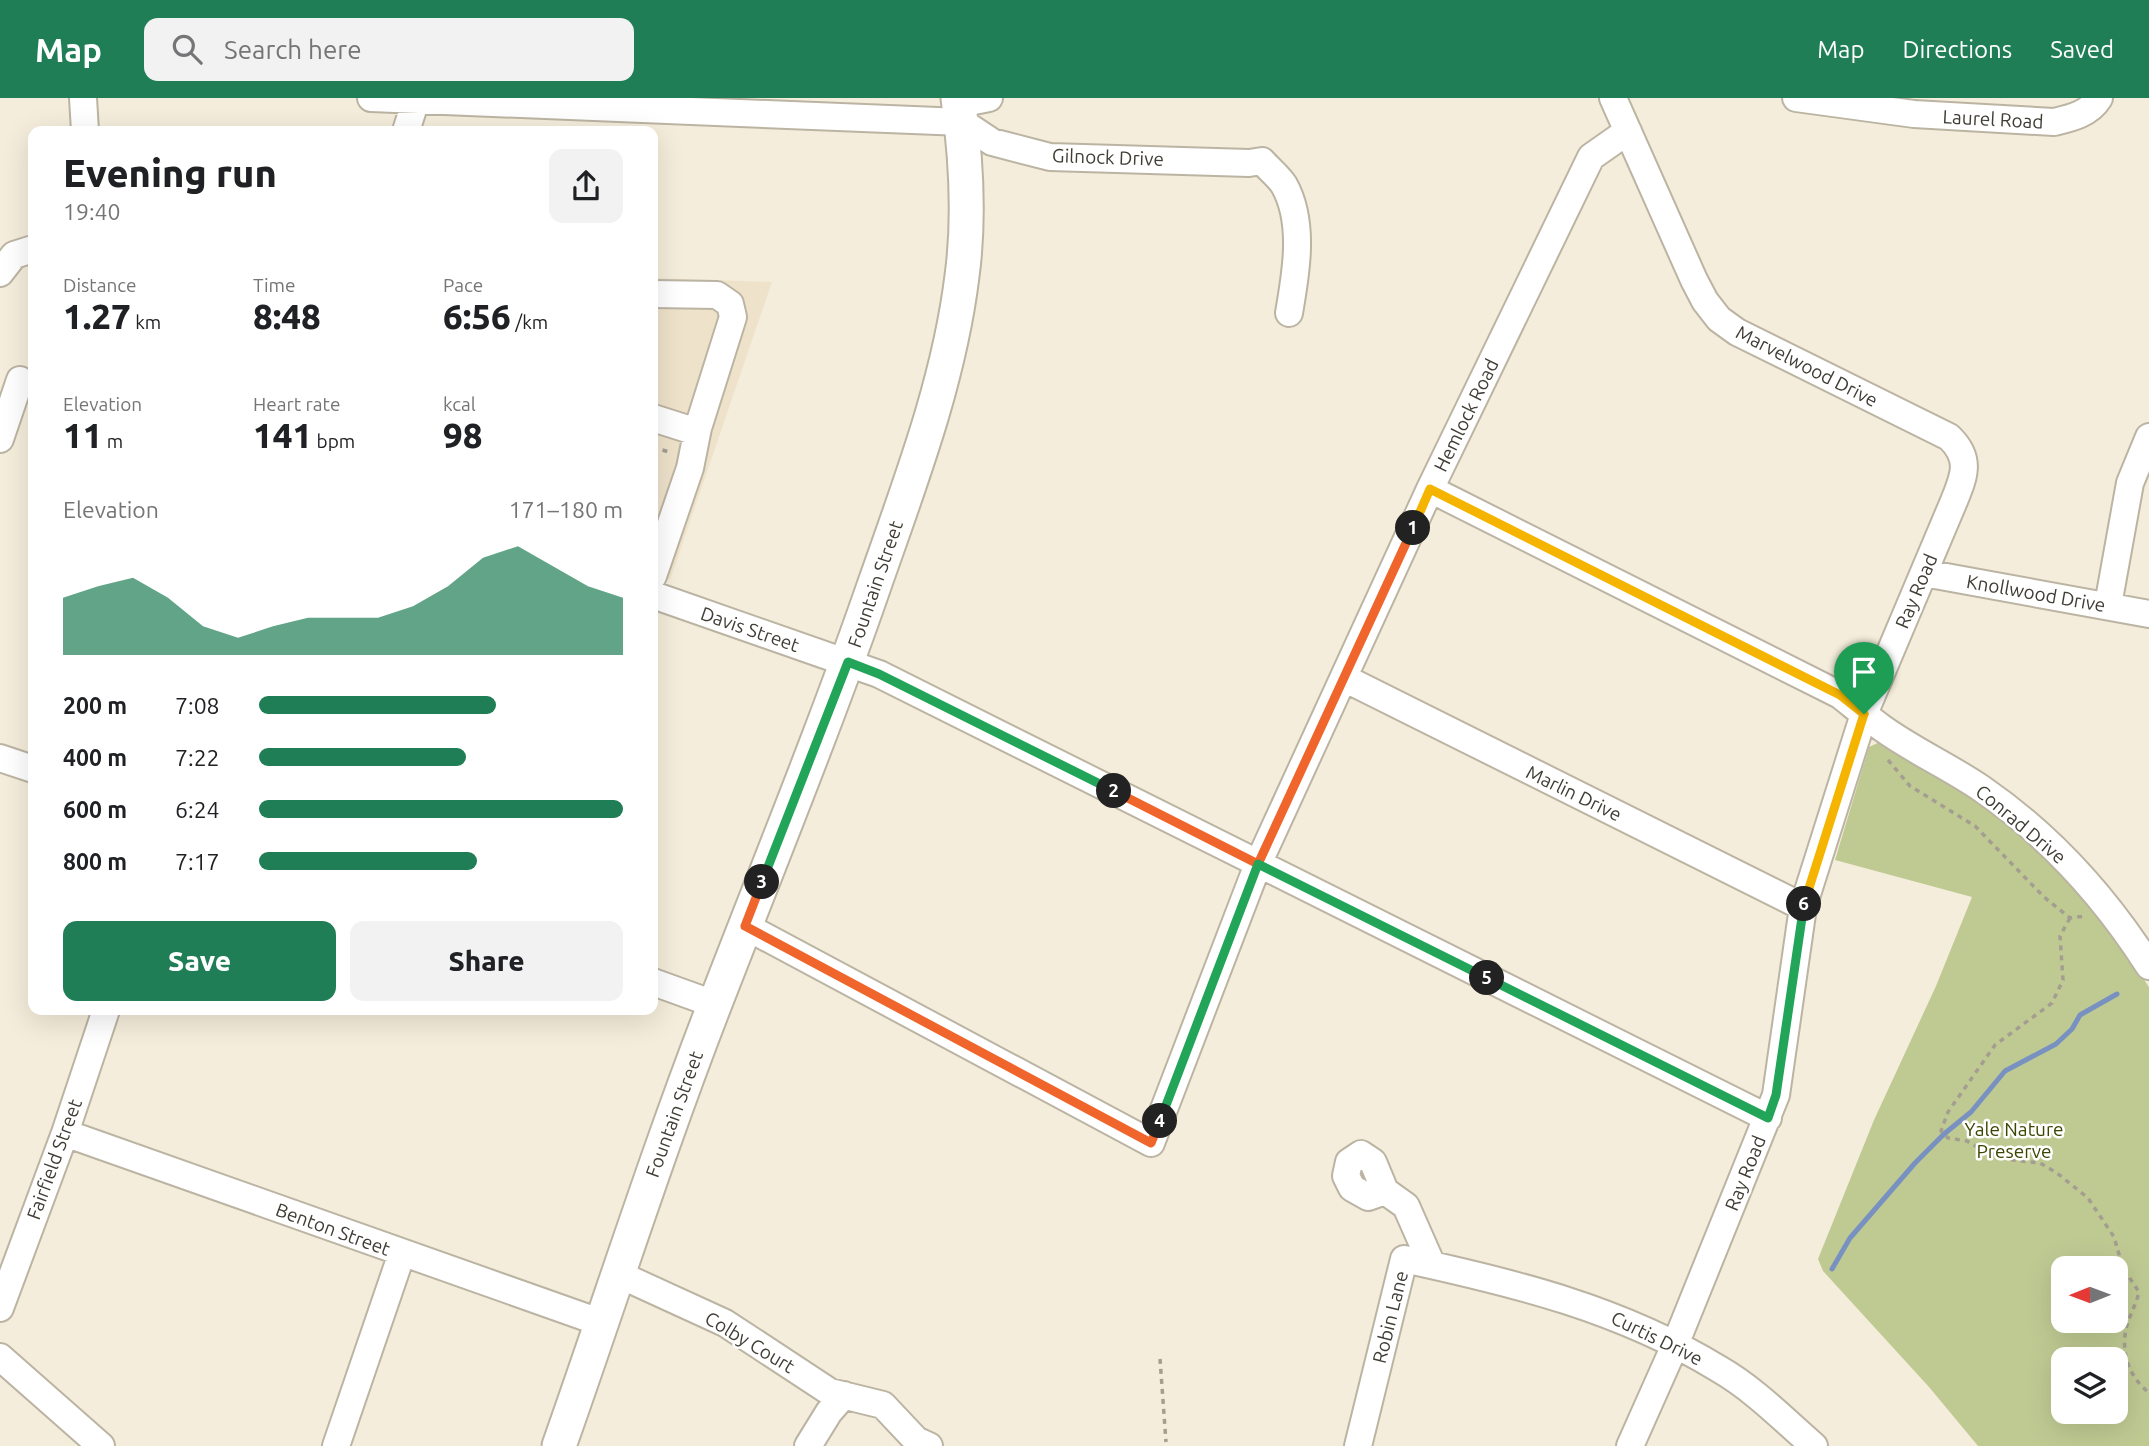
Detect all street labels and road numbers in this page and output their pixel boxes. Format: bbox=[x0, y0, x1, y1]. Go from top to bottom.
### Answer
street label: Laurel Road bbox=[1942, 105, 2044, 133]
street label: Gilnock Drive bbox=[1052, 144, 1164, 170]
street label: Marvelwood Drive bbox=[1733, 321, 1881, 411]
street label: Hemlock Road bbox=[1429, 355, 1503, 475]
street label: Fountain Street bbox=[843, 517, 907, 650]
street label: Ray Road bbox=[1890, 550, 1942, 632]
street label: Knollwood Drive bbox=[1965, 570, 2107, 616]
street label: Davis Street bbox=[698, 602, 803, 656]
street label: Marlin Drive bbox=[1523, 760, 1625, 826]
street label: Conrad Drive bbox=[1971, 780, 2071, 868]
street label: Fountain Street bbox=[641, 1047, 707, 1180]
street label: Fairfield Street bbox=[22, 1095, 86, 1222]
street label: Ray Road bbox=[1720, 1132, 1770, 1214]
street label: Benton Street bbox=[273, 1198, 394, 1260]
street label: Robin Lane bbox=[1368, 1268, 1412, 1366]
street label: Curtis Drive bbox=[1608, 1306, 1706, 1370]
street label: Colby Court bbox=[701, 1307, 799, 1378]

